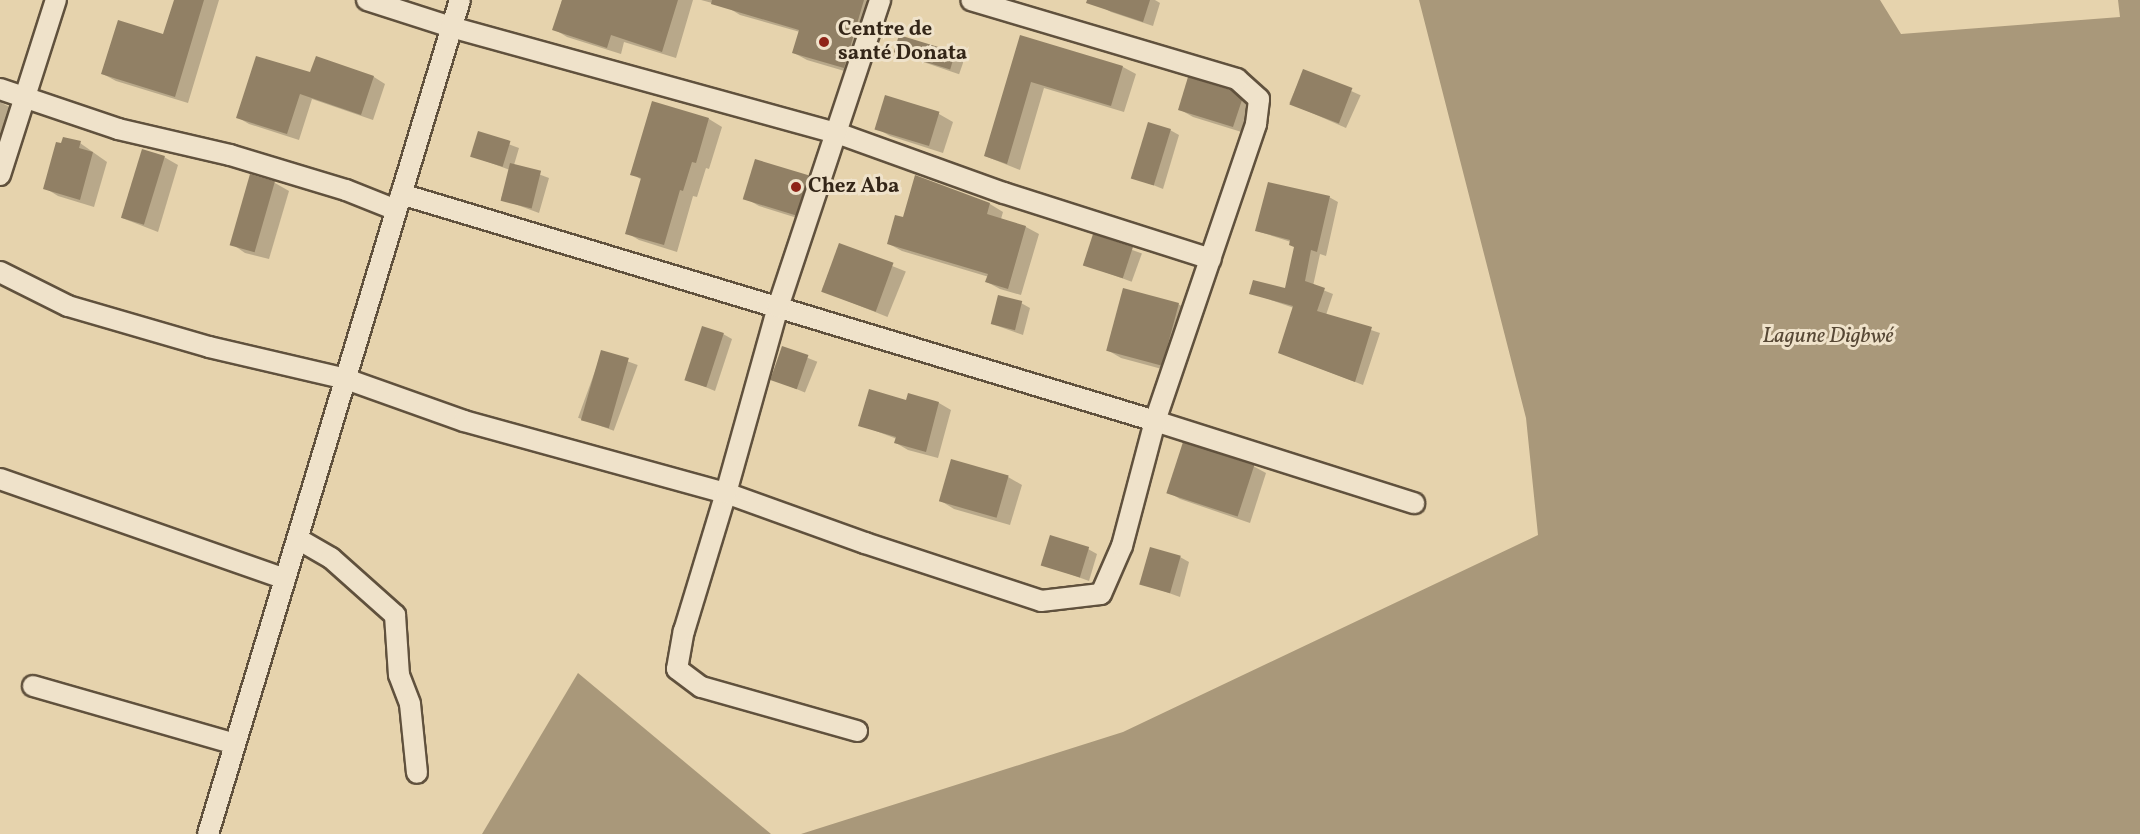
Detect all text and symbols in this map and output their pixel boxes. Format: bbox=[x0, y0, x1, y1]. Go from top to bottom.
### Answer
place label: Centre de santé Donata bbox=[838, 17, 967, 67]
marker: Centre de santé Donata bbox=[815, 33, 833, 51]
place label: Chez Aba bbox=[808, 174, 900, 200]
marker: Chez Aba bbox=[789, 180, 803, 194]
water label: Lagune Digbwé bbox=[1762, 324, 1894, 350]

